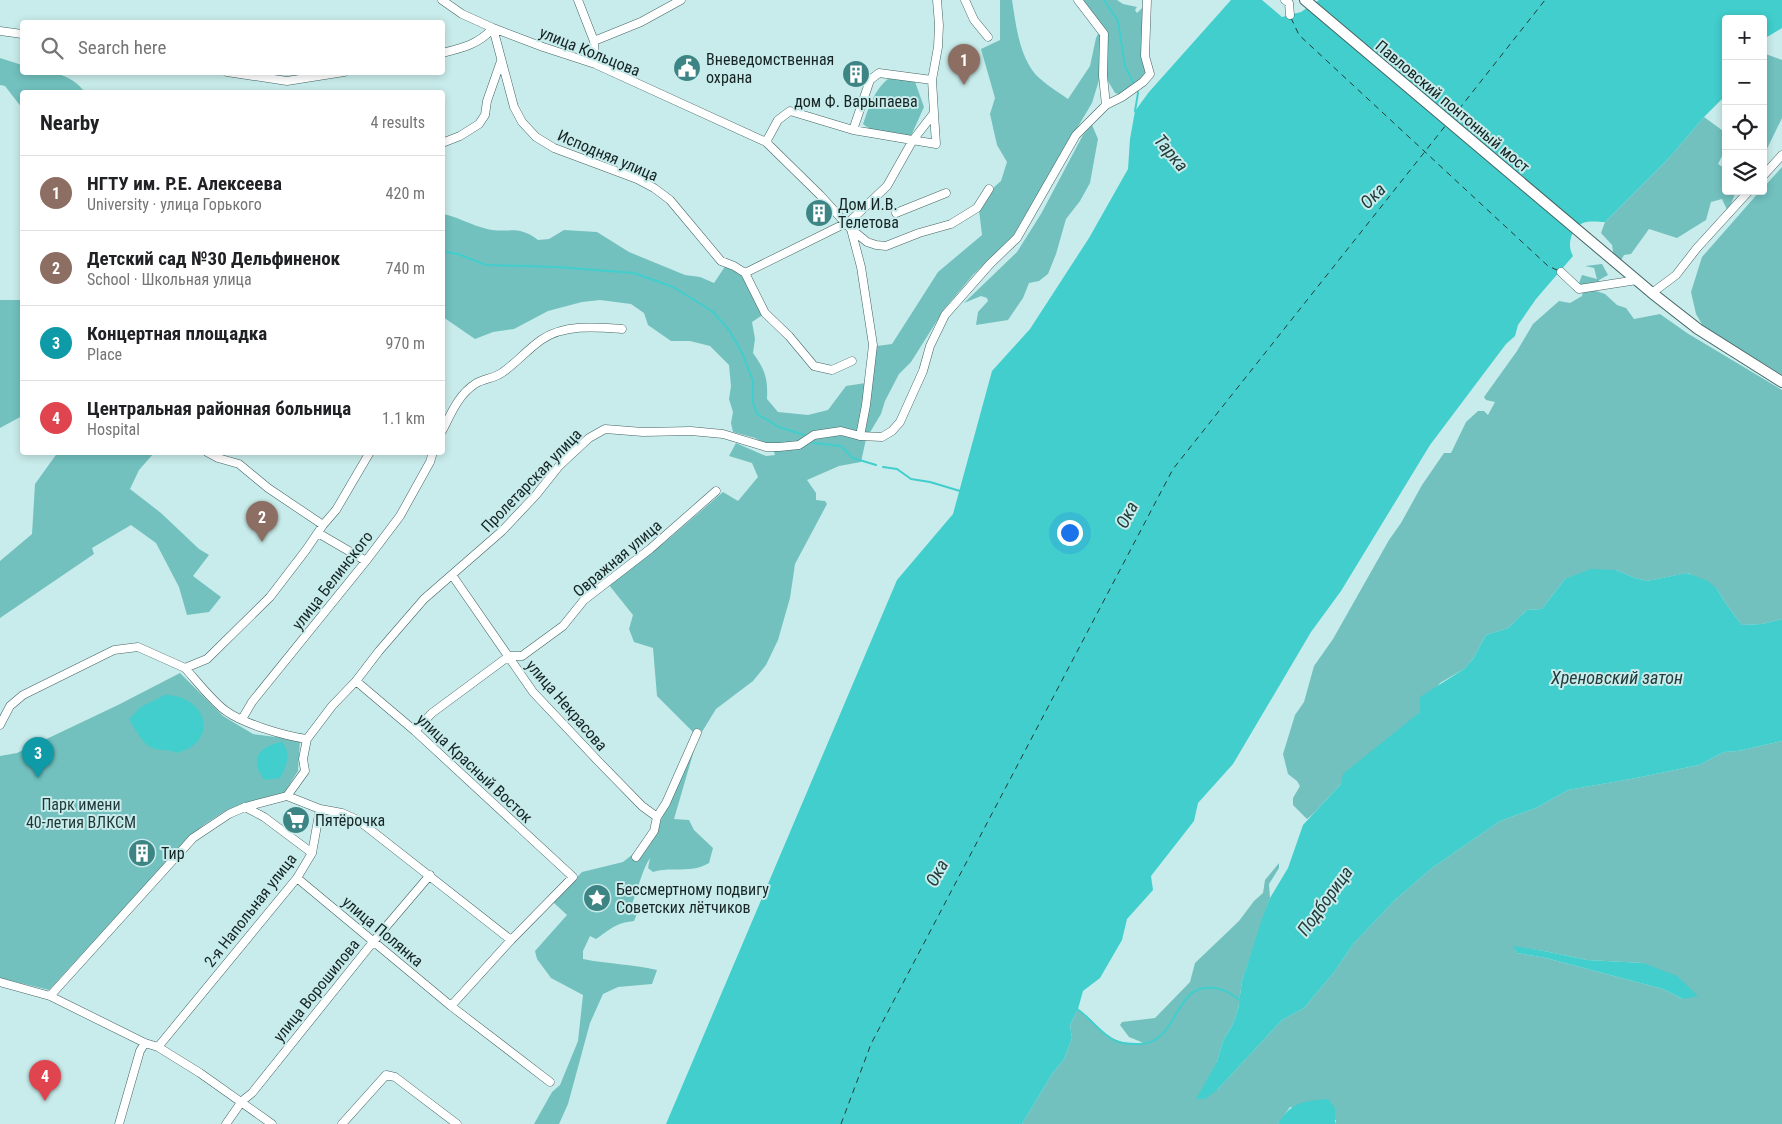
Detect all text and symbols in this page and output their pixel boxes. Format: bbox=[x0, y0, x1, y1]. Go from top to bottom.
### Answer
map controls bbox=[1722, 15, 1767, 195]
button: + bbox=[1722, 15, 1767, 60]
search box bbox=[20, 20, 445, 75]
street label: улица Кольцова bbox=[537, 23, 643, 80]
icon: search bbox=[38, 34, 66, 62]
text: Search here bbox=[78, 36, 166, 59]
street label: Павловский понтонный мост bbox=[1372, 36, 1534, 177]
pin: 1 bbox=[948, 44, 980, 85]
place label: Вневедомственная охрана bbox=[706, 50, 834, 87]
public building icon: Вневедомственная охрана bbox=[672, 53, 702, 83]
building icon: дом Ф. Варыпаева bbox=[841, 59, 871, 89]
button: − bbox=[1722, 60, 1767, 105]
place label: дом Ф. Варыпаева bbox=[794, 92, 918, 111]
button: locate bbox=[1722, 105, 1767, 150]
text: Nearby bbox=[40, 111, 99, 135]
text: 4 results bbox=[370, 113, 425, 132]
street label: Исподняя улица bbox=[555, 126, 661, 185]
water label: Тарка bbox=[1150, 130, 1193, 175]
button: layers bbox=[1722, 150, 1767, 195]
text: НГТУ им. Р.Е. Алексеева bbox=[87, 172, 282, 195]
water label: Ока bbox=[1356, 179, 1390, 213]
text: 1 bbox=[52, 184, 60, 203]
text: 420 m bbox=[386, 184, 425, 203]
text: University · улица Горького bbox=[87, 195, 262, 214]
place label: Дом И.В. Телетова bbox=[838, 195, 899, 232]
building icon: Дом И.В. Телетова bbox=[804, 198, 834, 228]
text: Детский сад №30 Дельфиненок bbox=[87, 247, 340, 270]
text: 2 bbox=[52, 259, 60, 278]
text: 740 m bbox=[386, 259, 425, 278]
text: School · Школьная улица bbox=[87, 270, 252, 289]
text: Концертная площадка bbox=[87, 322, 267, 345]
text: 3 bbox=[52, 334, 60, 353]
text: 970 m bbox=[386, 334, 425, 353]
text: Place bbox=[87, 345, 122, 364]
text: Центральная районная больница bbox=[87, 397, 351, 420]
text: 4 bbox=[52, 409, 60, 428]
text: 1.1 km bbox=[382, 409, 425, 428]
text: Hospital bbox=[87, 420, 140, 439]
street label: Пролетарская улица bbox=[477, 425, 586, 536]
water label: Ока bbox=[1111, 498, 1142, 532]
pin: 2 bbox=[246, 501, 278, 542]
street label: Овражная улица bbox=[569, 516, 665, 601]
your location bbox=[1057, 520, 1083, 546]
street label: улица Белинского bbox=[288, 527, 377, 633]
street label: улица Некрасова bbox=[522, 656, 611, 755]
water label: Хреновский затон bbox=[1550, 667, 1683, 688]
street label: улица Красный Восток bbox=[413, 710, 537, 827]
pin: 3 bbox=[22, 737, 54, 778]
park label: Парк имени 40-летия ВЛКСМ bbox=[26, 795, 136, 832]
supermarket icon: Пятёрочка bbox=[281, 805, 311, 835]
place label: Пятёрочка bbox=[315, 811, 385, 830]
building icon: Тир bbox=[127, 838, 157, 868]
place label: Тир bbox=[161, 844, 185, 863]
street label: 2-я Напольная улица bbox=[200, 850, 301, 971]
water label: Ока bbox=[921, 856, 952, 890]
water label: Подборица bbox=[1292, 862, 1357, 939]
place label: Бессмертному подвигу Советских лётчиков bbox=[616, 880, 769, 917]
place icon: Бессмертному подвигу Советских лётчиков bbox=[582, 883, 612, 913]
street label: улица Полянка bbox=[338, 892, 427, 971]
street label: улица Ворошилова bbox=[269, 935, 364, 1045]
pin: 4 bbox=[29, 1060, 61, 1101]

